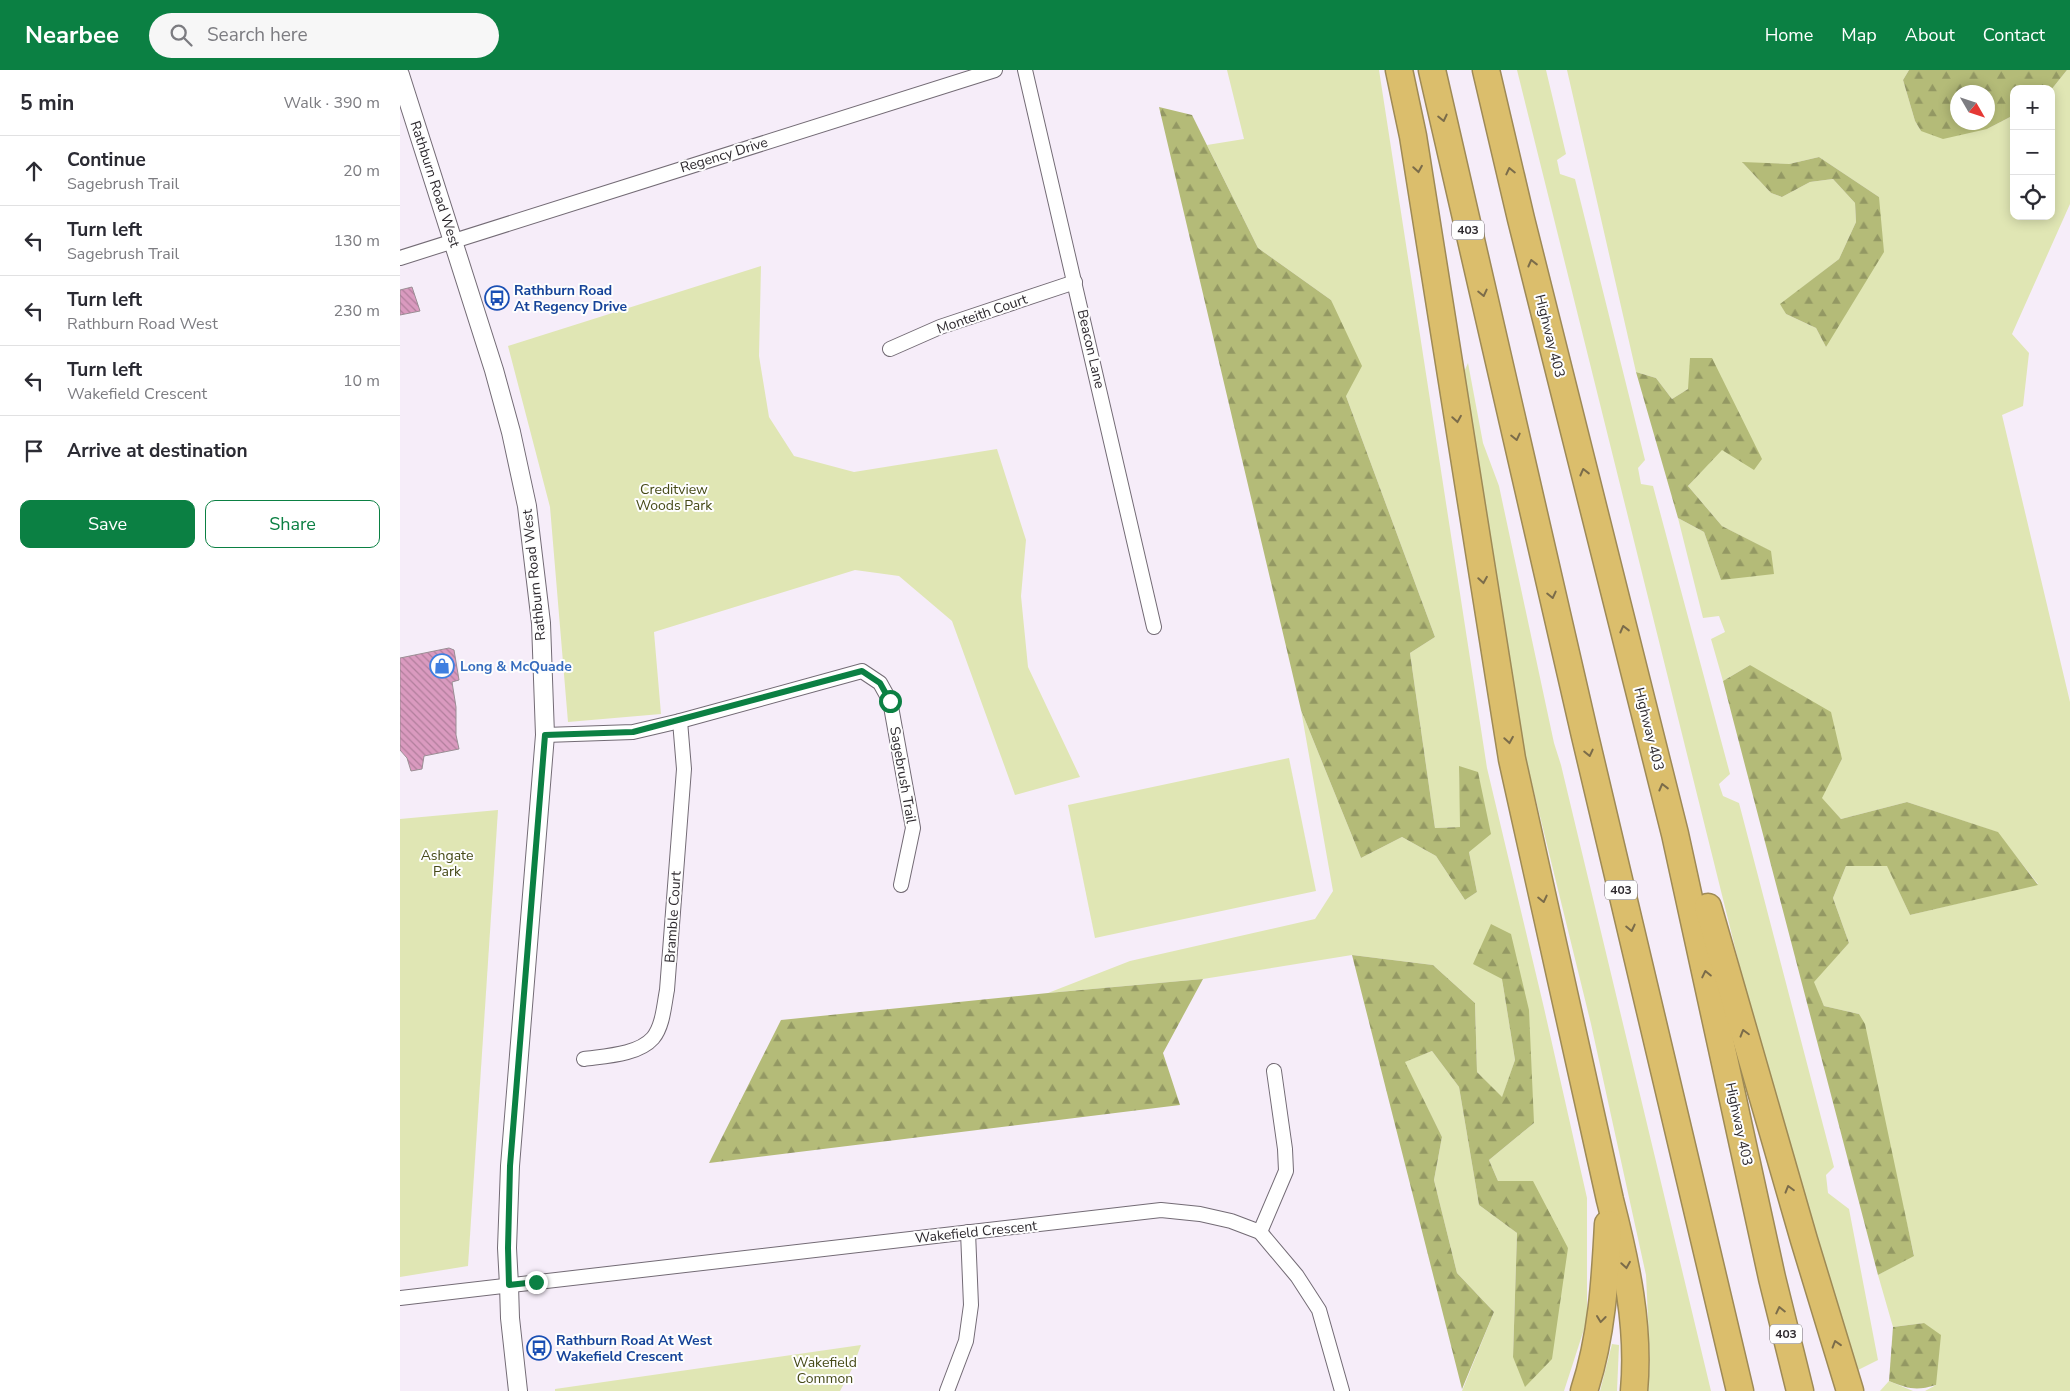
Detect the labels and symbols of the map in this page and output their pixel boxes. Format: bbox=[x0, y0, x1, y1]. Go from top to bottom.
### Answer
north arrow bbox=[1950, 85, 1995, 130]
one-way arrow bbox=[1437, 113, 1447, 122]
street label: Rathburn Road West bbox=[406, 118, 464, 250]
street label: Regency Drive bbox=[678, 133, 770, 177]
one-way arrow bbox=[1412, 165, 1422, 174]
one-way arrow bbox=[1505, 167, 1516, 176]
road number: 403 bbox=[1452, 220, 1484, 240]
one-way arrow bbox=[1527, 259, 1538, 268]
place label: Rathburn Road At Regency Drive bbox=[514, 281, 627, 316]
bus stop icon: Rathburn Road At Regency Drive bbox=[484, 285, 510, 311]
one-way arrow bbox=[1477, 288, 1488, 297]
street label: Monteith Court bbox=[934, 290, 1030, 338]
street label: Highway 403 bbox=[1531, 292, 1569, 380]
street label: Beacon Lane bbox=[1073, 308, 1109, 390]
one-way arrow bbox=[1452, 415, 1462, 424]
one-way arrow bbox=[1510, 432, 1521, 441]
one-way arrow bbox=[1580, 468, 1590, 476]
park label: Creditview Woods Park bbox=[636, 480, 713, 515]
street label: Rathburn Road West bbox=[518, 508, 550, 642]
one-way arrow bbox=[1477, 576, 1488, 584]
one-way arrow bbox=[1546, 591, 1557, 599]
one-way arrow bbox=[1619, 625, 1630, 634]
shop icon: Long & McQuade bbox=[429, 653, 455, 679]
place label: Long & McQuade bbox=[460, 657, 572, 676]
street label: Highway 403 bbox=[1630, 685, 1668, 773]
route start bbox=[879, 690, 902, 713]
street label: Sagebrush Trail bbox=[885, 725, 921, 826]
one-way arrow bbox=[1503, 736, 1513, 745]
one-way arrow bbox=[1583, 749, 1594, 758]
one-way arrow bbox=[1659, 783, 1669, 791]
park label: Ashgate Park bbox=[421, 846, 473, 881]
street label: Bramble Court bbox=[660, 870, 686, 964]
road number: 403 bbox=[1605, 880, 1637, 900]
one-way arrow bbox=[1537, 895, 1548, 904]
one-way arrow bbox=[1625, 924, 1635, 932]
one-way arrow bbox=[1701, 969, 1712, 978]
one-way arrow bbox=[1739, 1029, 1749, 1037]
street label: Highway 403 bbox=[1721, 1080, 1757, 1168]
one-way arrow bbox=[1784, 1185, 1794, 1193]
street label: Wakefield Crescent bbox=[914, 1216, 1038, 1248]
one-way arrow bbox=[1620, 1261, 1631, 1269]
route end bbox=[525, 1271, 548, 1294]
one-way arrow bbox=[1775, 1305, 1786, 1314]
one-way arrow bbox=[1596, 1315, 1607, 1323]
road number: 403 bbox=[1770, 1324, 1802, 1344]
place label: Rathburn Road At West Wakefield Crescent bbox=[556, 1331, 712, 1366]
bus stop icon: Rathburn Road At West Wakefield Crescent bbox=[526, 1335, 552, 1361]
one-way arrow bbox=[1831, 1341, 1841, 1349]
park label: Wakefield Common bbox=[793, 1353, 857, 1388]

